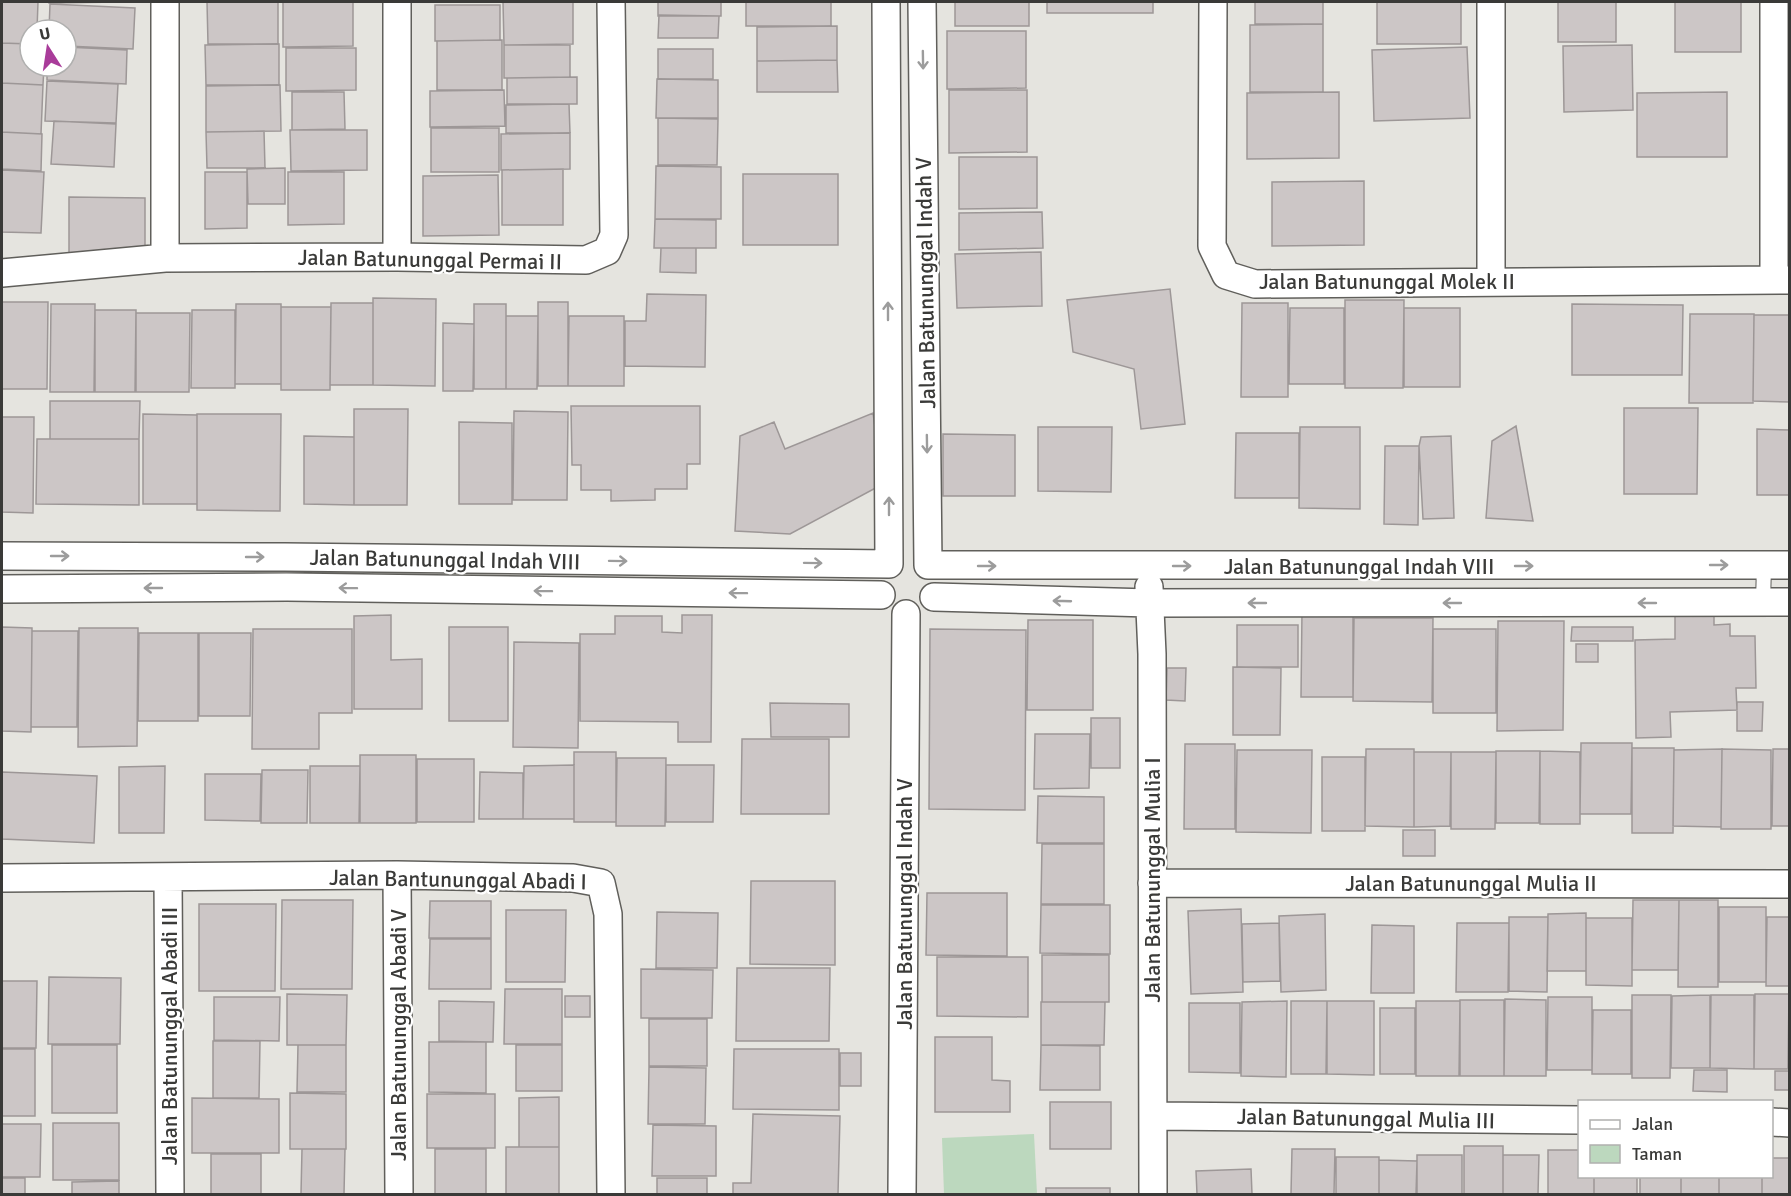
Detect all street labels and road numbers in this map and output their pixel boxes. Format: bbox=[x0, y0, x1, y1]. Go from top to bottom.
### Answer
street label: Jalan Batununggal Indah V bbox=[910, 157, 941, 409]
street label: Jalan Batununggal Permai II bbox=[298, 244, 562, 275]
street label: Jalan Batununggal Molek II bbox=[1259, 268, 1515, 295]
street label: Jalan Batununggal Indah VIII bbox=[309, 544, 581, 575]
street label: Jalan Batununggal Indah VIII bbox=[1224, 553, 1494, 580]
street label: Jalan Batununggal Mulia I bbox=[1139, 757, 1166, 1003]
street label: Jalan Batununggal Indah V bbox=[891, 778, 918, 1030]
street label: Jalan Bantununggal Abadi I bbox=[329, 864, 587, 895]
street label: Jalan Batununggal Mulia II bbox=[1345, 870, 1597, 897]
street label: Jalan Batununggal Abadi III bbox=[156, 907, 183, 1165]
street label: Jalan Batununggal Abadi V bbox=[385, 909, 412, 1161]
street label: Jalan Batununggal Mulia III bbox=[1237, 1103, 1495, 1134]

